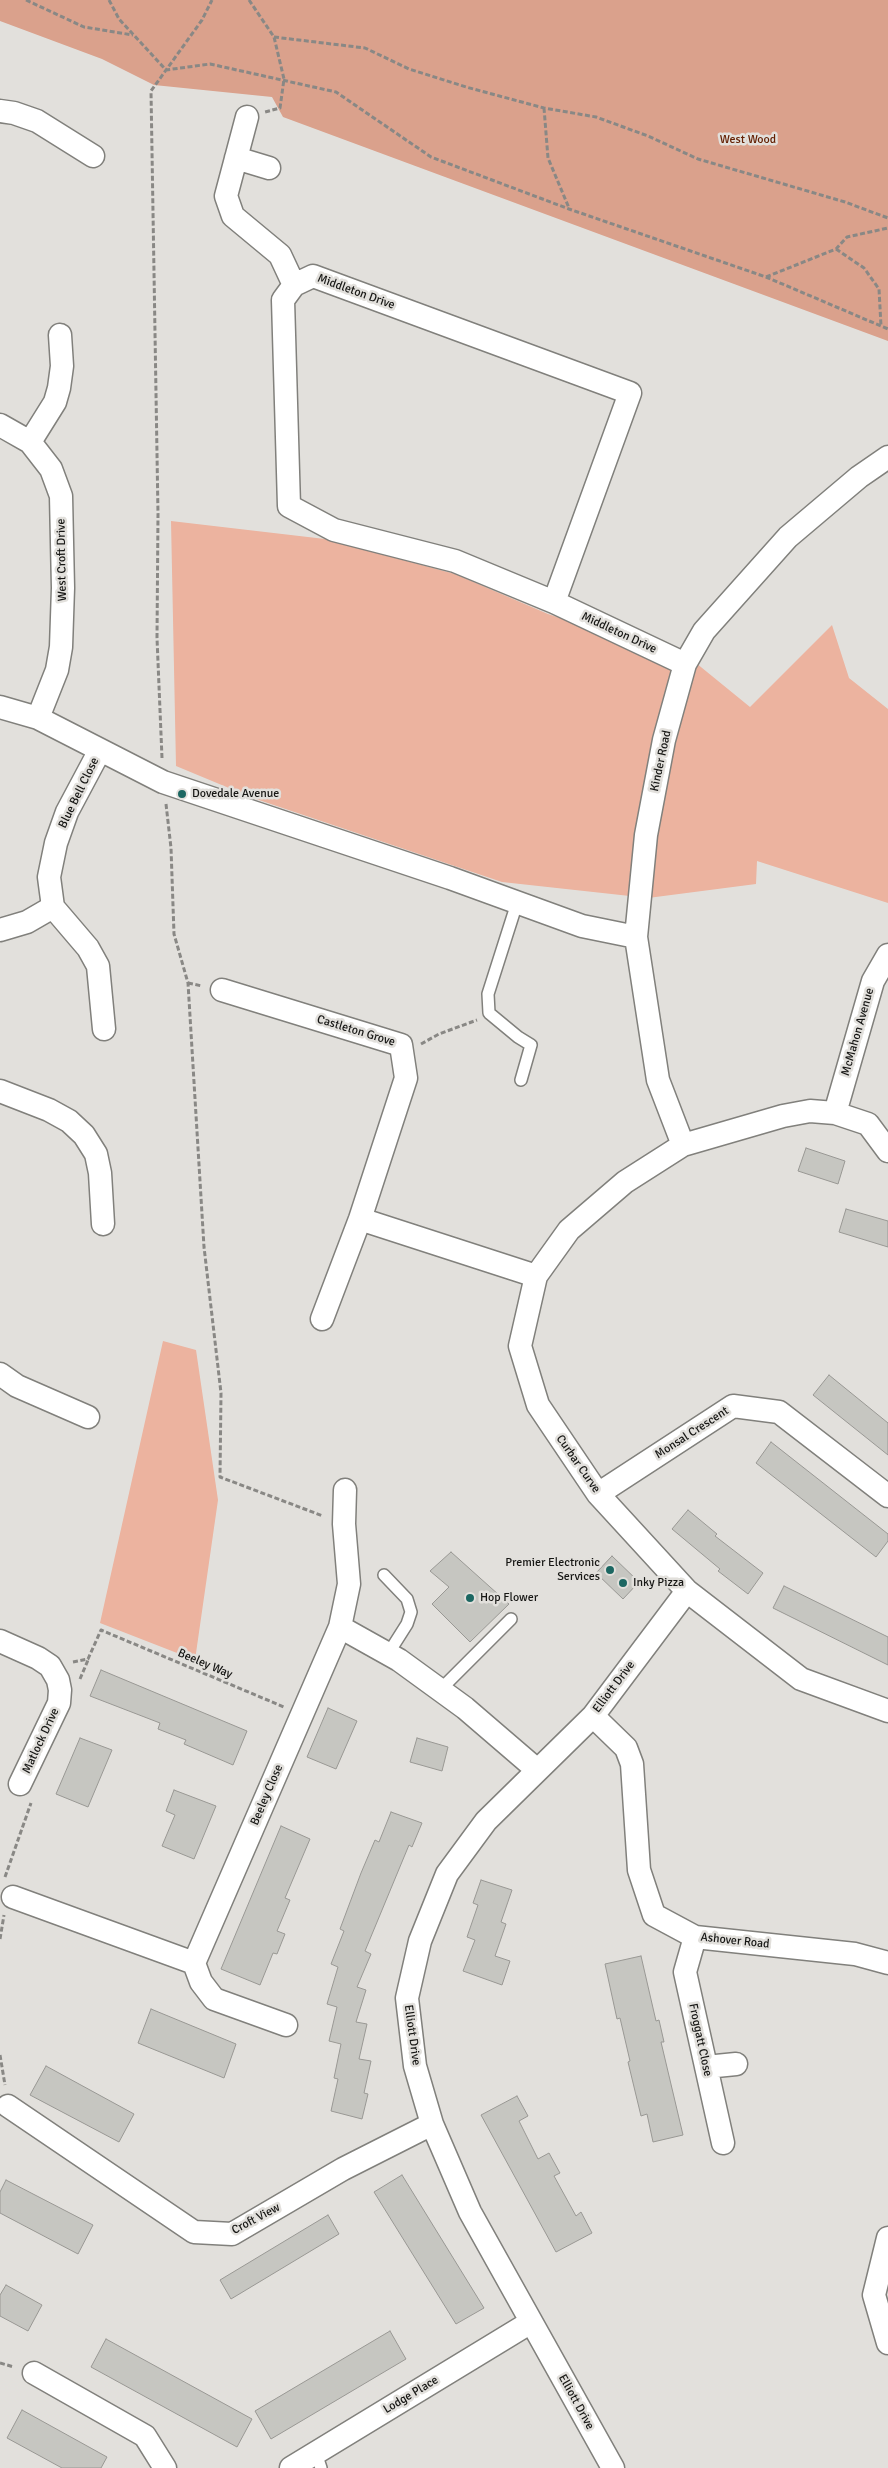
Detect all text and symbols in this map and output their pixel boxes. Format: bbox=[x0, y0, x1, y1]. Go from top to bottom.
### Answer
park label: West Wood bbox=[720, 133, 776, 147]
street label: Middleton Drive bbox=[315, 271, 397, 313]
street label: West Croft Drive bbox=[54, 519, 70, 601]
street label: Middleton Drive bbox=[579, 609, 659, 657]
street label: Kinder Road bbox=[648, 729, 674, 793]
street label: Blue Bell Close bbox=[56, 755, 102, 831]
place label: Dovedale Avenue bbox=[192, 787, 279, 801]
marker: Dovedale Avenue bbox=[176, 788, 188, 800]
street label: McMahon Avenue bbox=[839, 986, 877, 1078]
street label: Castleton Grove bbox=[315, 1012, 397, 1050]
street label: Monsal Crescent bbox=[652, 1404, 732, 1462]
street label: Curbar Curve bbox=[553, 1432, 603, 1496]
place label: Premier Electronic Services bbox=[505, 1556, 600, 1584]
marker: Premier Electronic Services bbox=[604, 1564, 616, 1576]
place label: Inky Pizza bbox=[633, 1576, 684, 1590]
marker: Inky Pizza bbox=[617, 1577, 629, 1589]
place label: Hop Flower bbox=[480, 1591, 538, 1605]
marker: Hop Flower bbox=[464, 1592, 476, 1604]
street label: Beeley Way bbox=[175, 1646, 235, 1682]
street label: Elliott Drive bbox=[590, 1658, 638, 1716]
street label: Matlock Drive bbox=[20, 1706, 62, 1776]
street label: Beeley Close bbox=[248, 1762, 286, 1828]
street label: Ashover Road bbox=[700, 1930, 770, 1952]
street label: Froggatt Close bbox=[685, 2002, 715, 2078]
street label: Elliott Drive bbox=[401, 2004, 423, 2066]
street label: Croft View bbox=[229, 2200, 283, 2238]
street label: Elliott Drive bbox=[555, 2372, 597, 2432]
street label: Lodge Place bbox=[381, 2373, 441, 2417]

